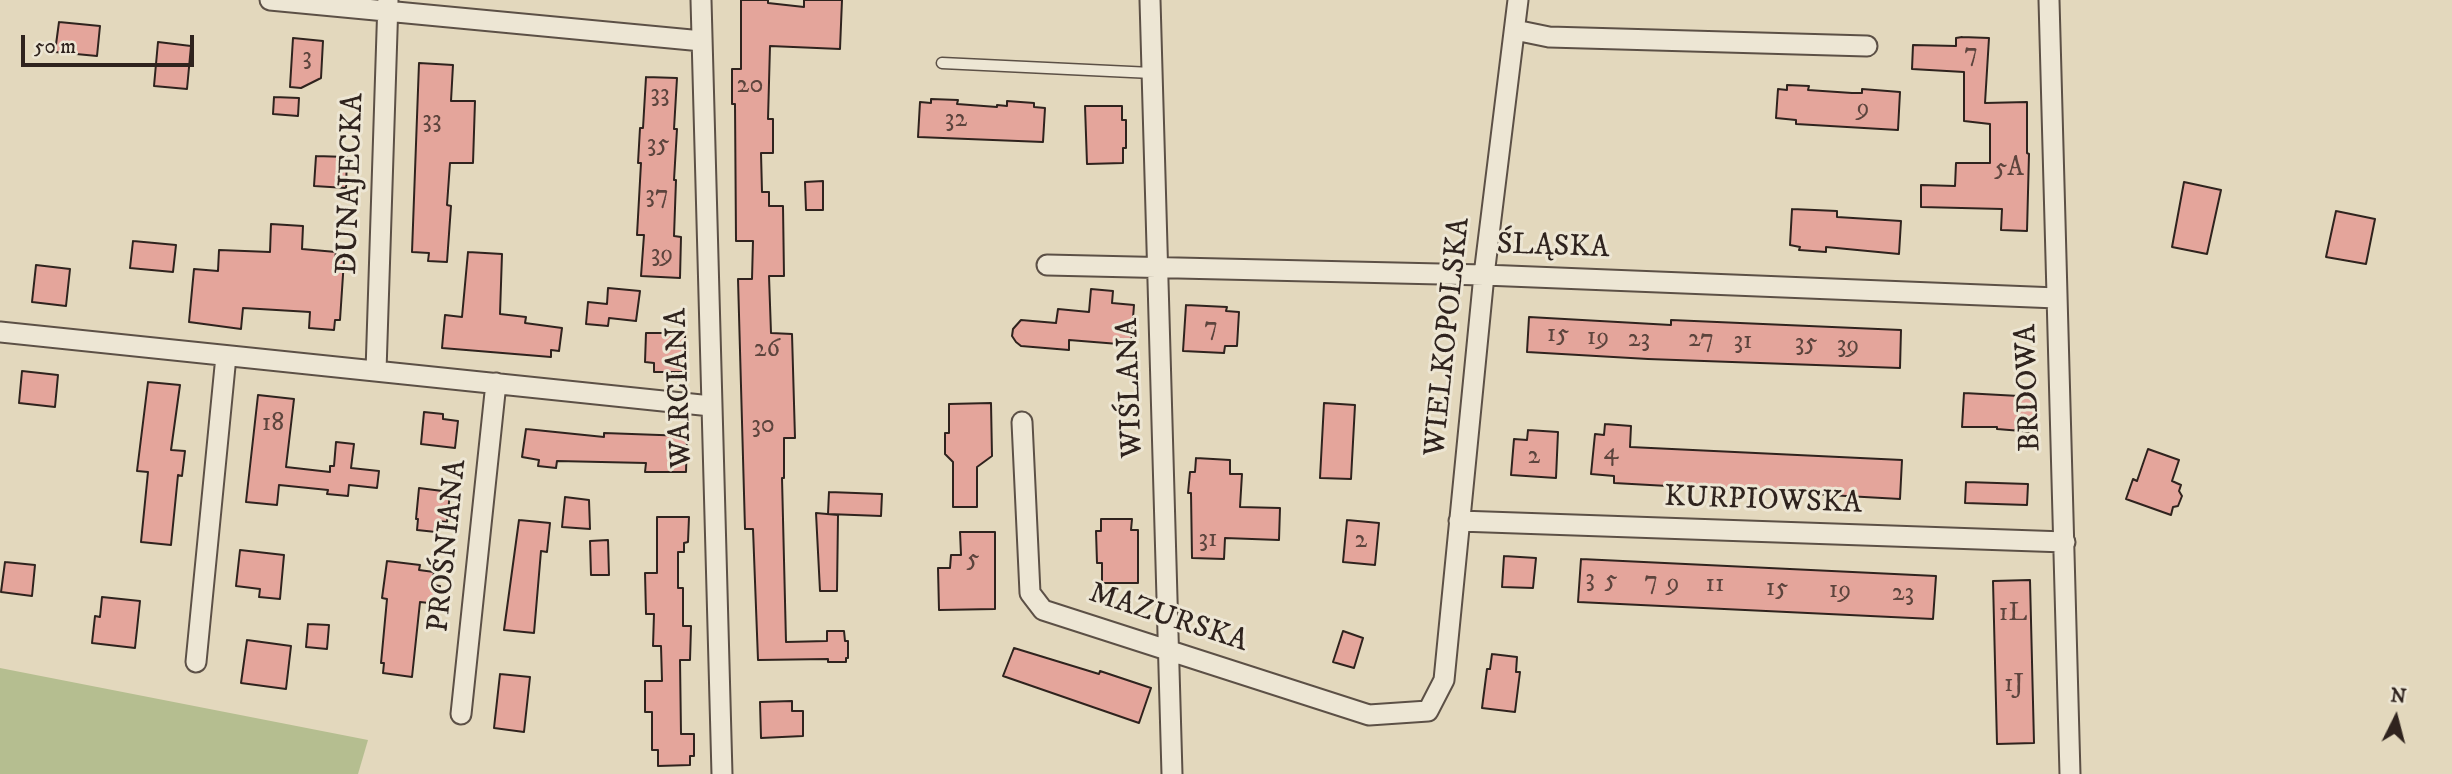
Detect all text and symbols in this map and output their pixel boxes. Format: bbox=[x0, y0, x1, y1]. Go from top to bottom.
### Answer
scale bar bbox=[24, 21, 198, 65]
text: 50 m bbox=[34, 34, 76, 60]
house number: 7 bbox=[1964, 39, 1978, 71]
house number: 3 bbox=[302, 43, 312, 75]
house number: 20 bbox=[737, 71, 763, 103]
house number: 33 bbox=[650, 80, 670, 112]
street label: DUNAJECKA bbox=[331, 93, 373, 275]
house number: 9 bbox=[1857, 94, 1869, 126]
house number: 32 bbox=[945, 105, 967, 137]
house number: 33 bbox=[422, 106, 442, 138]
house number: 35 bbox=[647, 130, 669, 162]
house number: 5A bbox=[1994, 154, 2024, 186]
house number: 37 bbox=[645, 181, 669, 213]
street label: WIELKOPOLSKA bbox=[1419, 216, 1479, 458]
street label: ŚLĄSKA bbox=[1496, 228, 1610, 268]
house number: 39 bbox=[651, 240, 673, 272]
street label: WARCIANA bbox=[660, 307, 702, 469]
house number: 7 bbox=[1204, 313, 1218, 345]
street label: WIŚLANA bbox=[1112, 318, 1152, 458]
house number: 15 bbox=[1547, 320, 1569, 352]
house number: 19 bbox=[1587, 323, 1609, 355]
street label: BRDOWA bbox=[2010, 324, 2050, 452]
house number: 23 bbox=[1628, 325, 1650, 357]
house number: 27 bbox=[1688, 325, 1714, 357]
house number: 31 bbox=[1733, 327, 1753, 359]
house number: 35 bbox=[1795, 329, 1817, 361]
house number: 39 bbox=[1837, 331, 1859, 363]
house number: 26 bbox=[754, 335, 780, 367]
house number: 18 bbox=[262, 409, 284, 441]
house number: 30 bbox=[751, 411, 775, 443]
house number: 4 bbox=[1604, 438, 1618, 470]
house number: 2 bbox=[1528, 442, 1540, 474]
street label: PROŚNIANA bbox=[422, 458, 476, 634]
street label: KURPIOWSKA bbox=[1664, 481, 1862, 523]
house number: 31 bbox=[1198, 525, 1218, 557]
house number: 2 bbox=[1355, 526, 1367, 558]
house number: 5 bbox=[967, 545, 979, 577]
house number: 3 bbox=[1585, 565, 1595, 597]
house number: 5 bbox=[1605, 566, 1617, 598]
house number: 7 bbox=[1644, 567, 1658, 599]
house number: 9 bbox=[1667, 569, 1679, 601]
house number: 11 bbox=[1705, 570, 1725, 602]
house number: 15 bbox=[1766, 574, 1788, 606]
street label: MAZURSKA bbox=[1084, 576, 1252, 662]
house number: 19 bbox=[1829, 576, 1851, 608]
house number: 23 bbox=[1892, 579, 1914, 611]
house number: 1L bbox=[1999, 599, 2027, 631]
house number: 1J bbox=[2004, 670, 2024, 702]
north arrow bbox=[2361, 683, 2431, 753]
text: N bbox=[2389, 684, 2407, 709]

